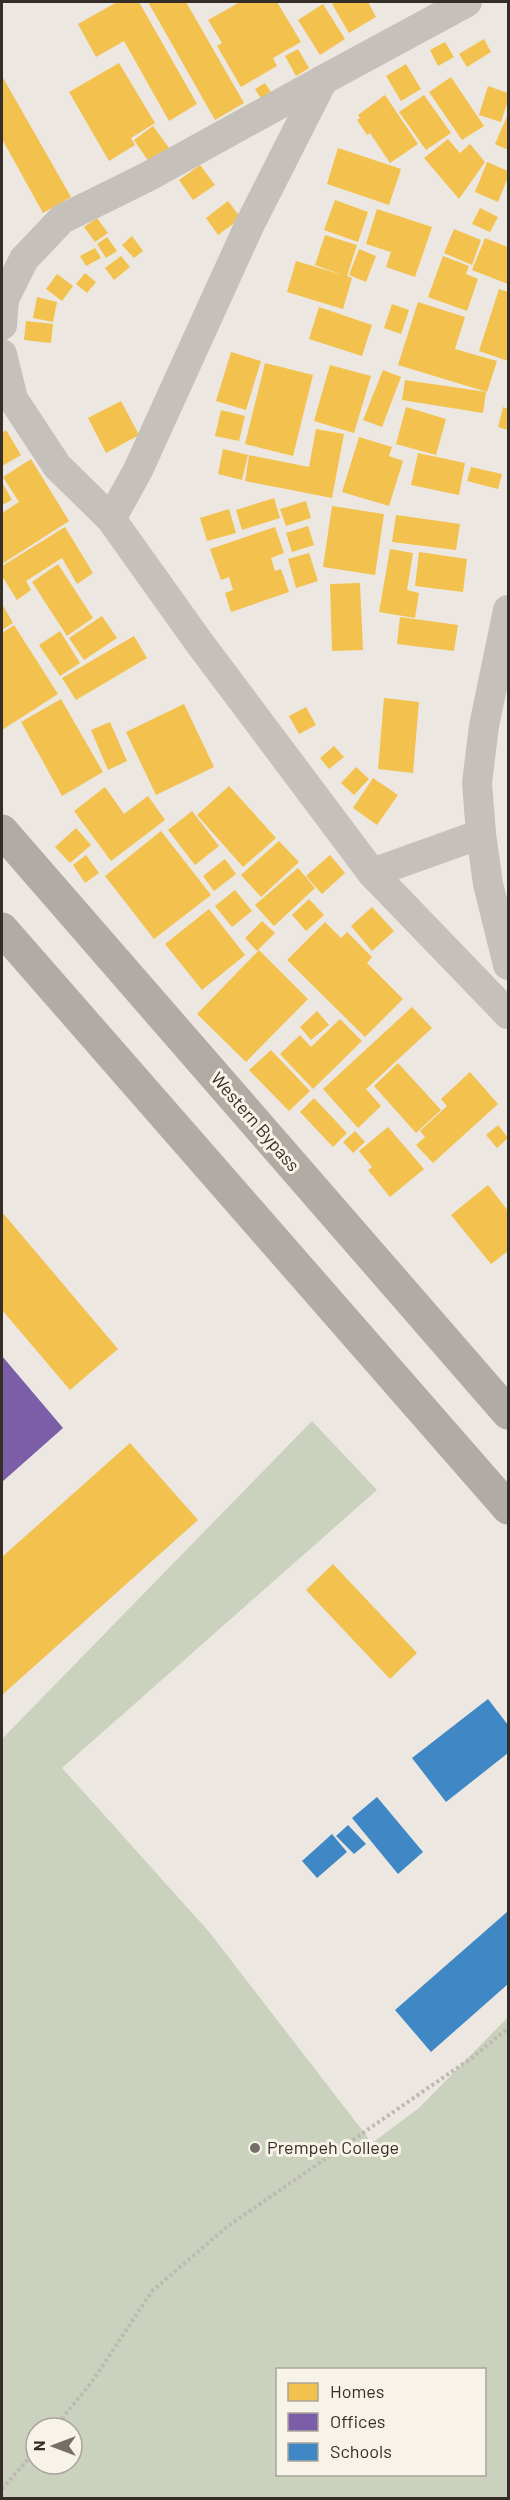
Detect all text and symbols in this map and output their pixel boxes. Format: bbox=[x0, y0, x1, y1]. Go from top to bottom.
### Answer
street label: Western Bypass bbox=[207, 1067, 305, 1175]
place label: Prempeh College bbox=[267, 2136, 399, 2158]
marker: Prempeh College bbox=[248, 2141, 262, 2155]
legend bbox=[276, 2368, 486, 2476]
text: Homes bbox=[330, 2380, 384, 2402]
text: Offices bbox=[330, 2410, 386, 2432]
north arrow bbox=[24, 2416, 84, 2476]
text: Schools bbox=[330, 2440, 392, 2462]
text: N bbox=[29, 2441, 48, 2451]

